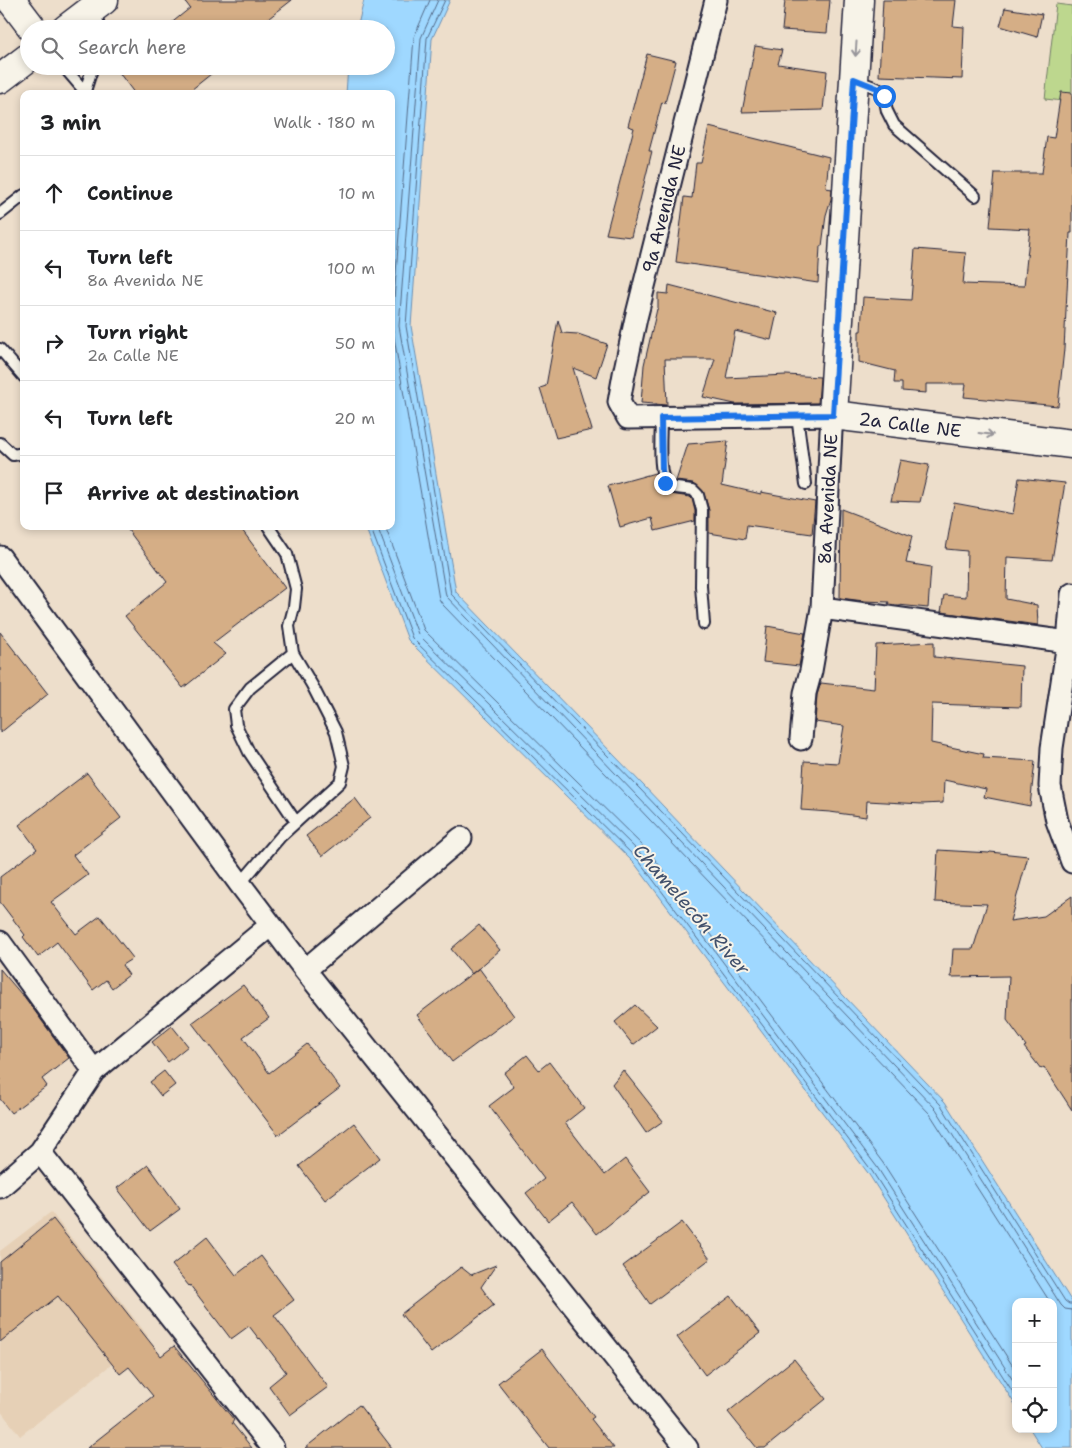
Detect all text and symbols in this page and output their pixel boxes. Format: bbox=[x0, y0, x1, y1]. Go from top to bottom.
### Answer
search box bbox=[20, 20, 395, 75]
icon: search bbox=[38, 34, 66, 62]
text: Search here bbox=[78, 35, 187, 60]
one-way arrow bbox=[851, 40, 860, 56]
route start bbox=[873, 85, 896, 108]
text: 3 min bbox=[40, 109, 101, 137]
text: Walk · 180 m bbox=[273, 112, 375, 133]
street label: 9a Avenida NE bbox=[636, 142, 692, 276]
icon: ahead bbox=[40, 179, 68, 207]
text: Continue bbox=[87, 181, 173, 206]
text: 10 m bbox=[338, 183, 375, 204]
text: Turn left bbox=[87, 245, 173, 270]
icon: left bbox=[40, 254, 68, 282]
text: 100 m bbox=[327, 258, 375, 279]
text: 8a Avenida NE bbox=[87, 270, 203, 291]
text: Turn right bbox=[87, 320, 188, 345]
icon: right bbox=[40, 329, 68, 357]
text: 50 m bbox=[335, 333, 375, 354]
text: 2a Calle NE bbox=[87, 345, 179, 366]
icon: left bbox=[40, 404, 68, 432]
text: Turn left bbox=[87, 406, 173, 431]
street label: 2a Calle NE bbox=[857, 407, 963, 443]
text: 20 m bbox=[334, 408, 375, 429]
one-way arrow bbox=[977, 429, 993, 439]
street label: 8a Avenida NE bbox=[813, 433, 843, 565]
route end bbox=[654, 472, 677, 495]
icon: arrive bbox=[40, 479, 68, 507]
text: Arrive at destination bbox=[87, 481, 299, 506]
water label: Chamelecón River bbox=[628, 839, 756, 981]
map controls bbox=[1012, 1298, 1057, 1433]
button: + bbox=[1012, 1298, 1057, 1343]
button: − bbox=[1012, 1343, 1057, 1388]
button: locate bbox=[1012, 1388, 1057, 1433]

